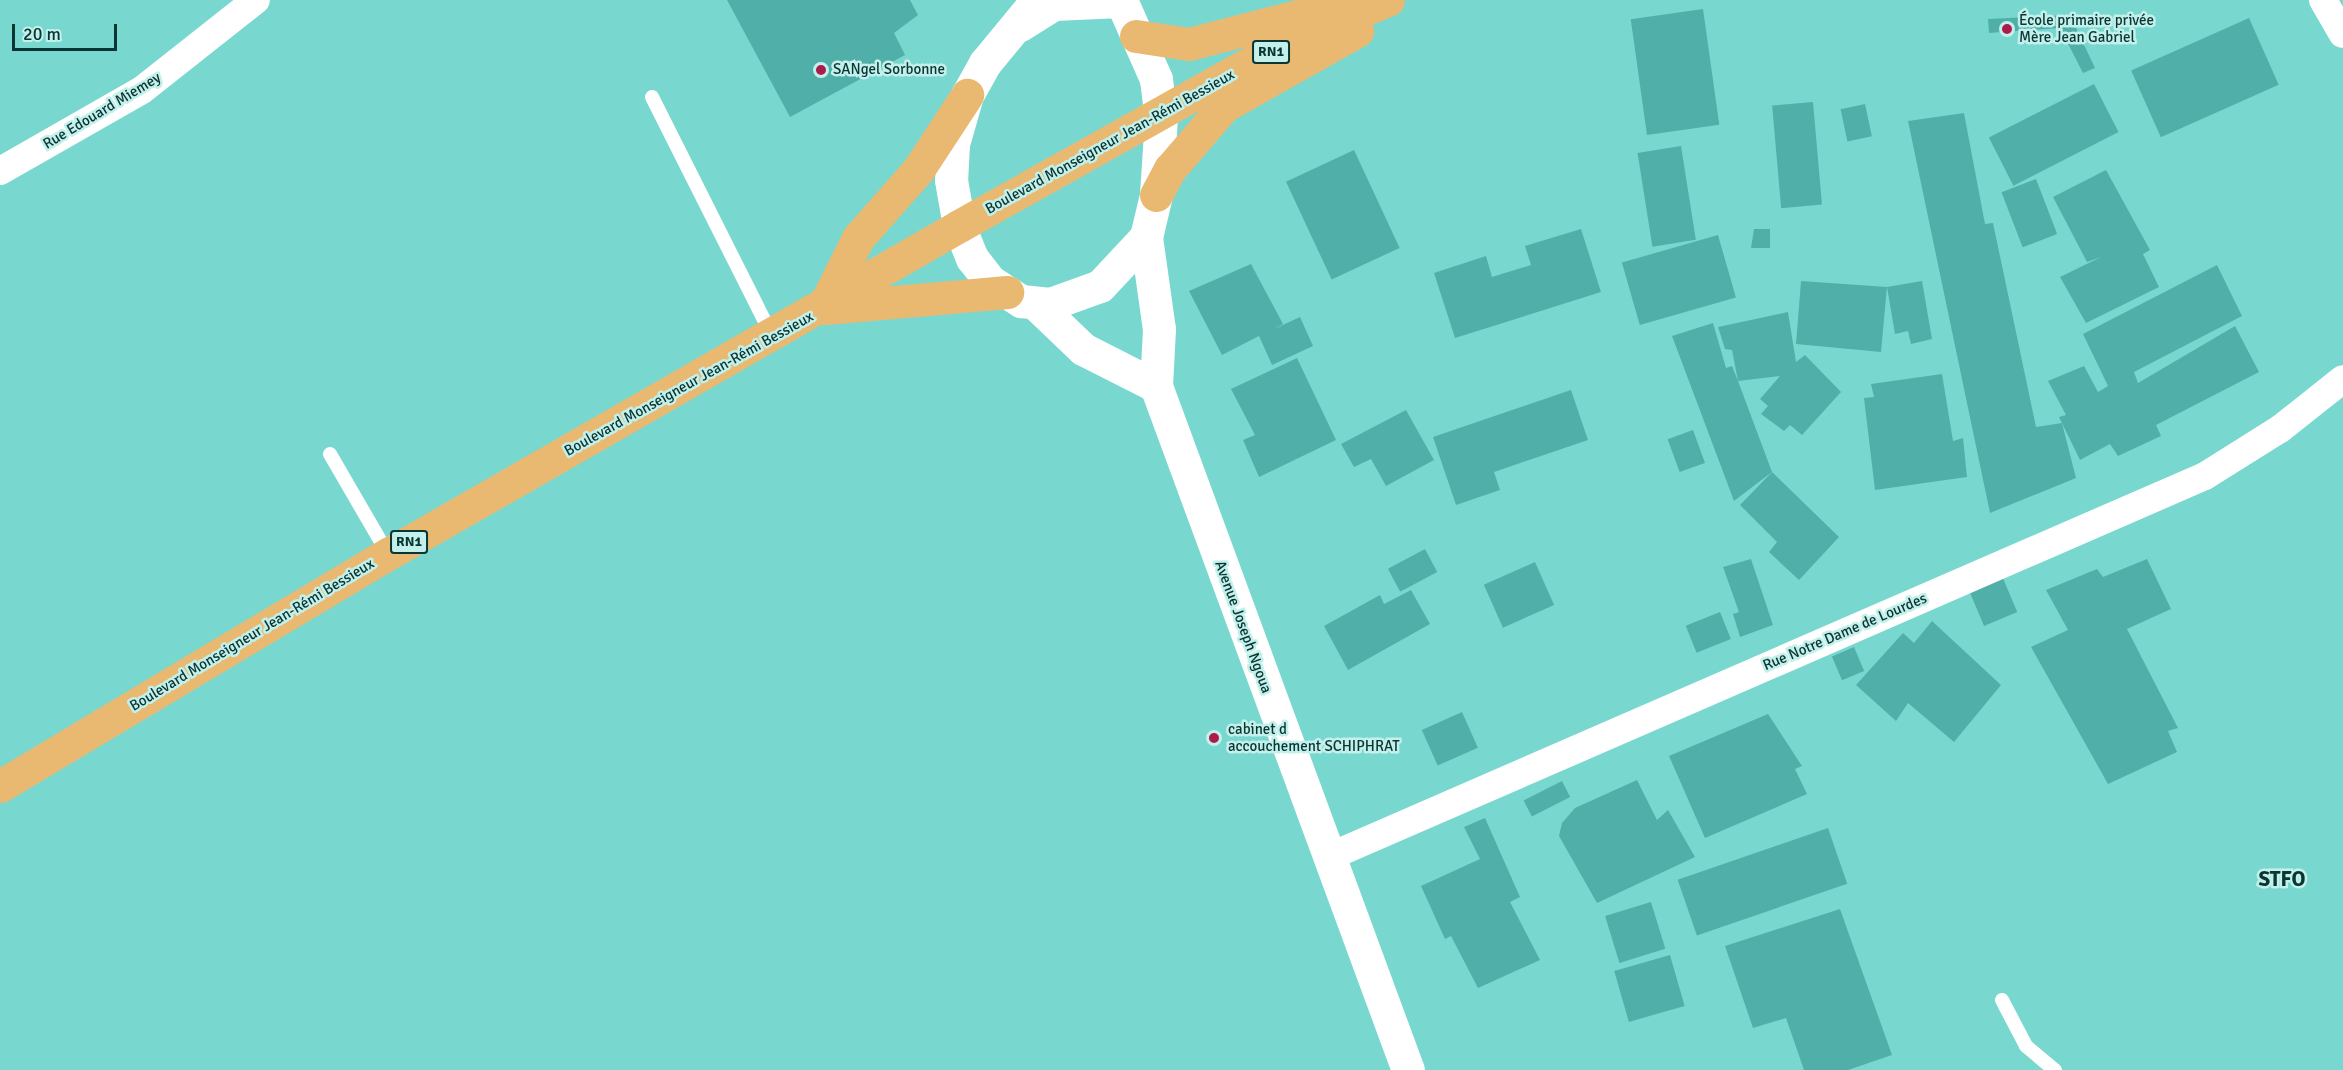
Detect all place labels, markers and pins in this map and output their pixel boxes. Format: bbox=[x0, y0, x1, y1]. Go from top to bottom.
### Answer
place label: École primaire privée Mère Jean Gabriel bbox=[2019, 11, 2154, 46]
marker: École primaire privée Mère Jean Gabriel bbox=[2000, 22, 2014, 36]
place label: SANgel Sorbonne bbox=[833, 61, 945, 79]
marker: SANgel Sorbonne bbox=[814, 63, 828, 77]
place label: cabinet d accouchement SCHIPHRAT bbox=[1228, 720, 1400, 755]
marker: cabinet d accouchement SCHIPHRAT bbox=[1205, 729, 1223, 747]

